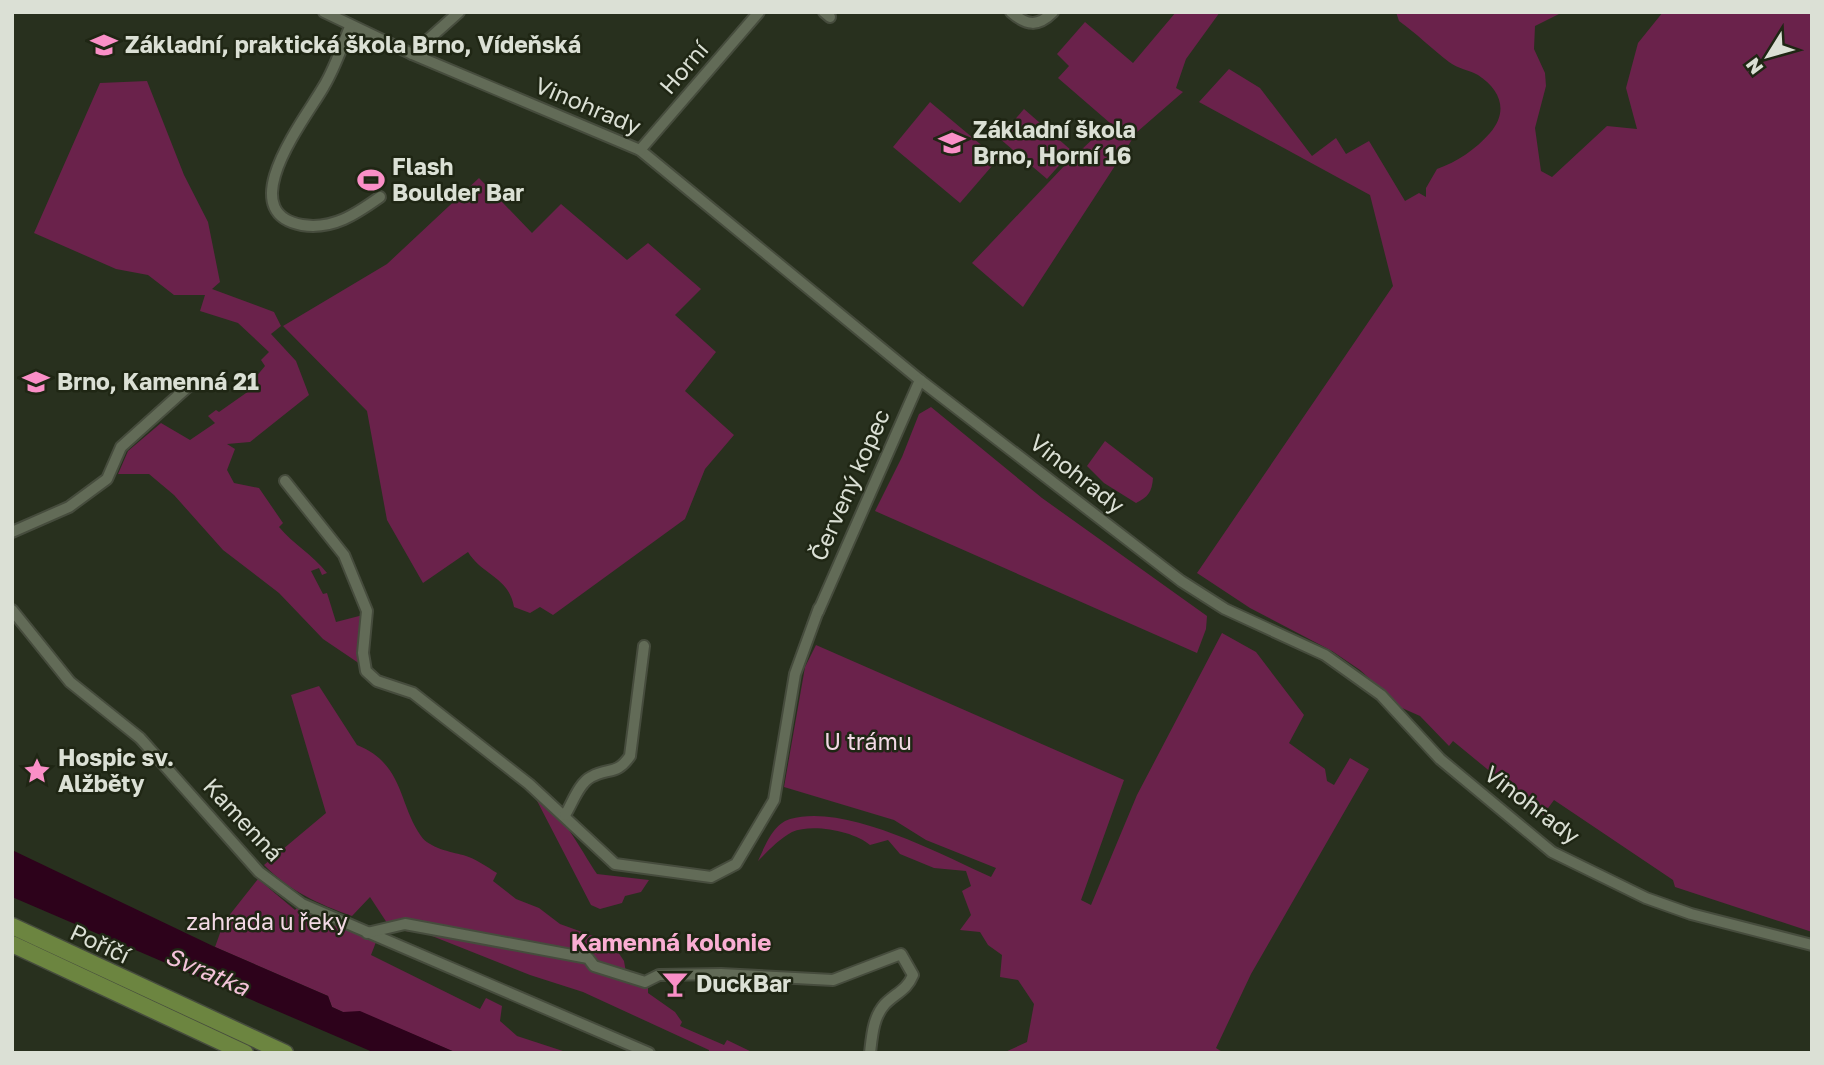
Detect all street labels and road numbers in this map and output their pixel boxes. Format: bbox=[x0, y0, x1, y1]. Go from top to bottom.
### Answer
street label: Horní bbox=[653, 34, 715, 99]
street label: Vinohrady bbox=[531, 70, 646, 140]
street label: Červený kopec bbox=[803, 404, 895, 565]
street label: Vinohrady bbox=[1025, 428, 1131, 519]
street label: Vinohrady bbox=[1479, 759, 1586, 849]
street label: Kamenná bbox=[198, 772, 289, 867]
street label: Poříčí bbox=[66, 917, 136, 970]

